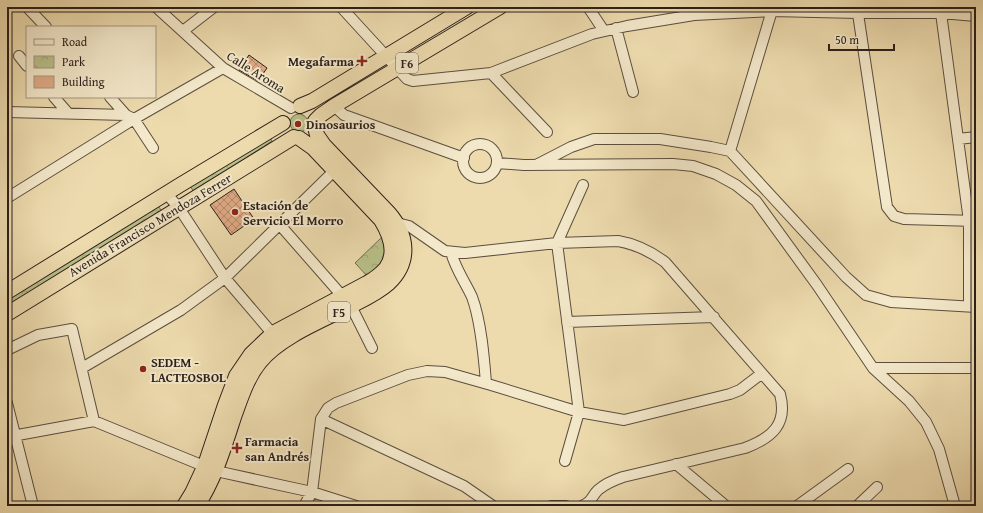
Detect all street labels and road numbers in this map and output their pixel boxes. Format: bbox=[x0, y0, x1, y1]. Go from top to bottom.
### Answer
street label: Calle Aroma bbox=[223, 46, 290, 98]
road number: F6 bbox=[396, 53, 418, 73]
street label: Avenida Francisco Mendoza Ferrer bbox=[65, 168, 236, 281]
road number: F5 bbox=[328, 302, 350, 322]

